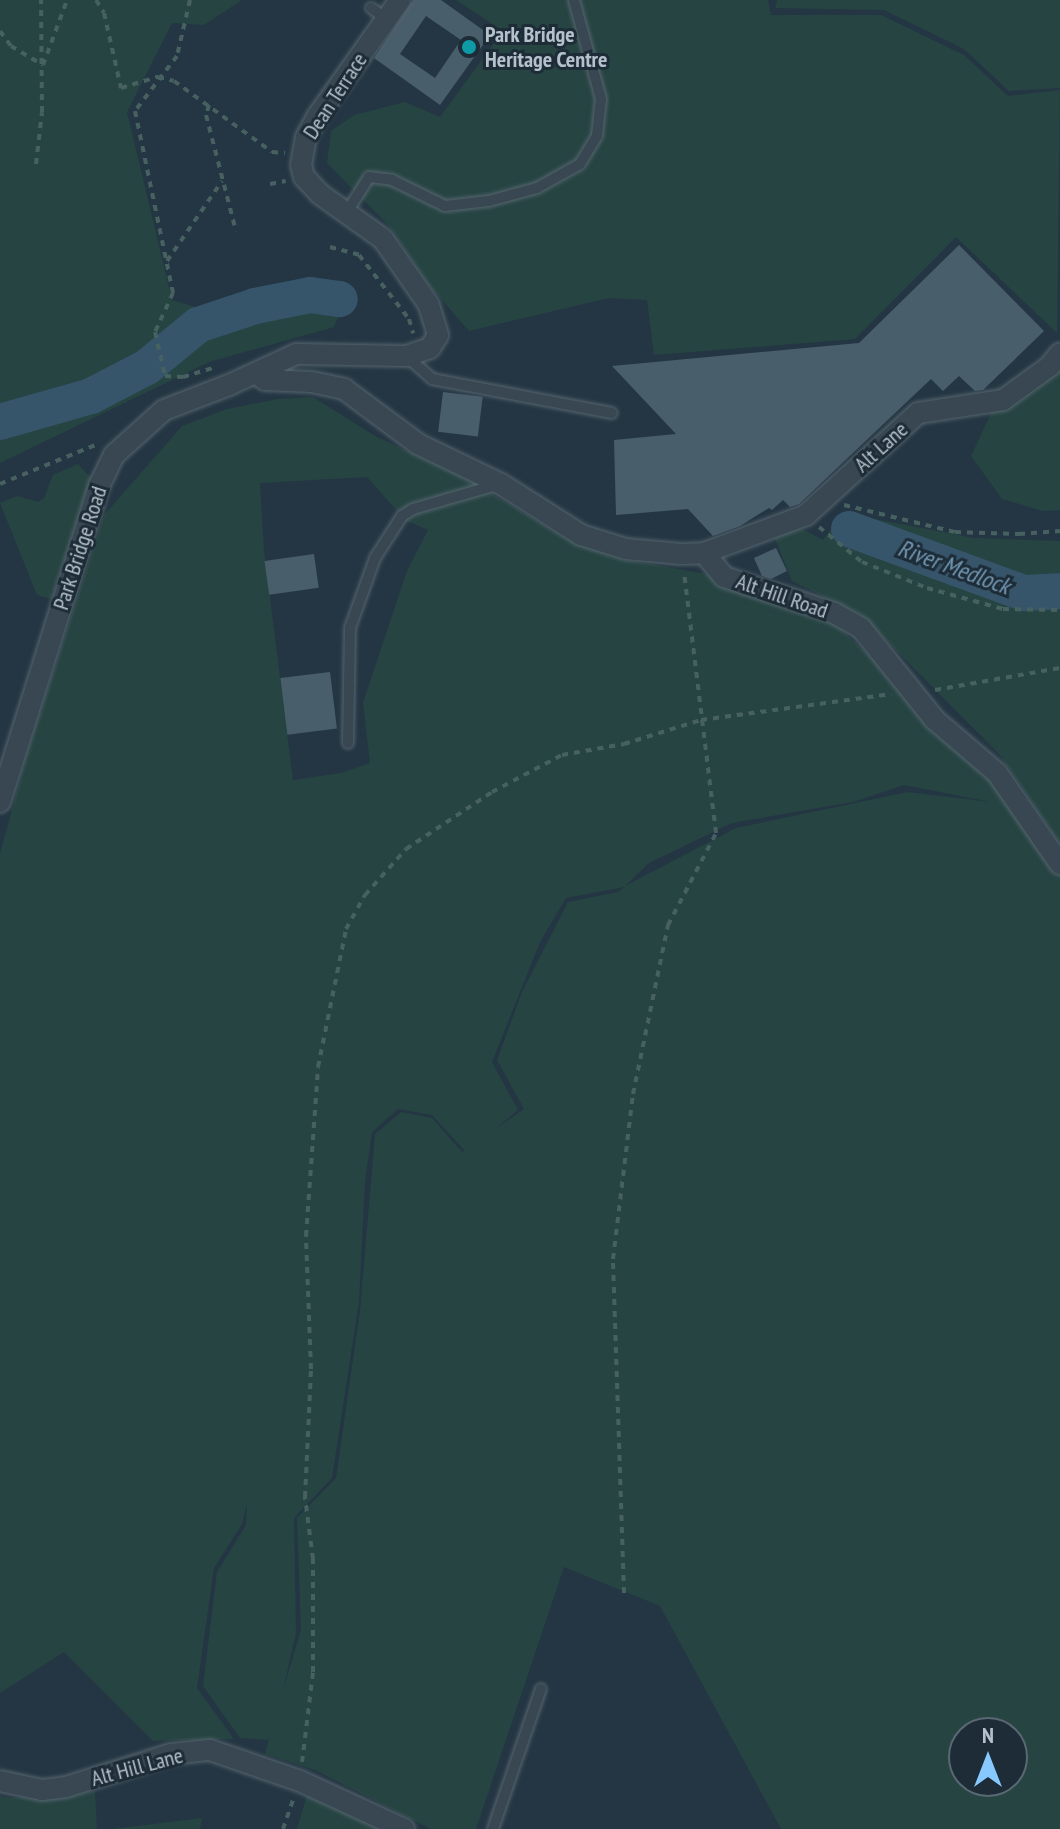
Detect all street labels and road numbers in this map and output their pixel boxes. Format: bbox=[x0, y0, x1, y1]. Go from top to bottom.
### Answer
street label: Dean Terrace bbox=[297, 48, 373, 144]
street label: Alt Lane bbox=[849, 416, 913, 478]
street label: Park Bridge Road bbox=[48, 483, 112, 613]
street label: Alt Hill Road bbox=[733, 568, 831, 624]
street label: Alt Hill Lane bbox=[88, 1742, 186, 1792]

